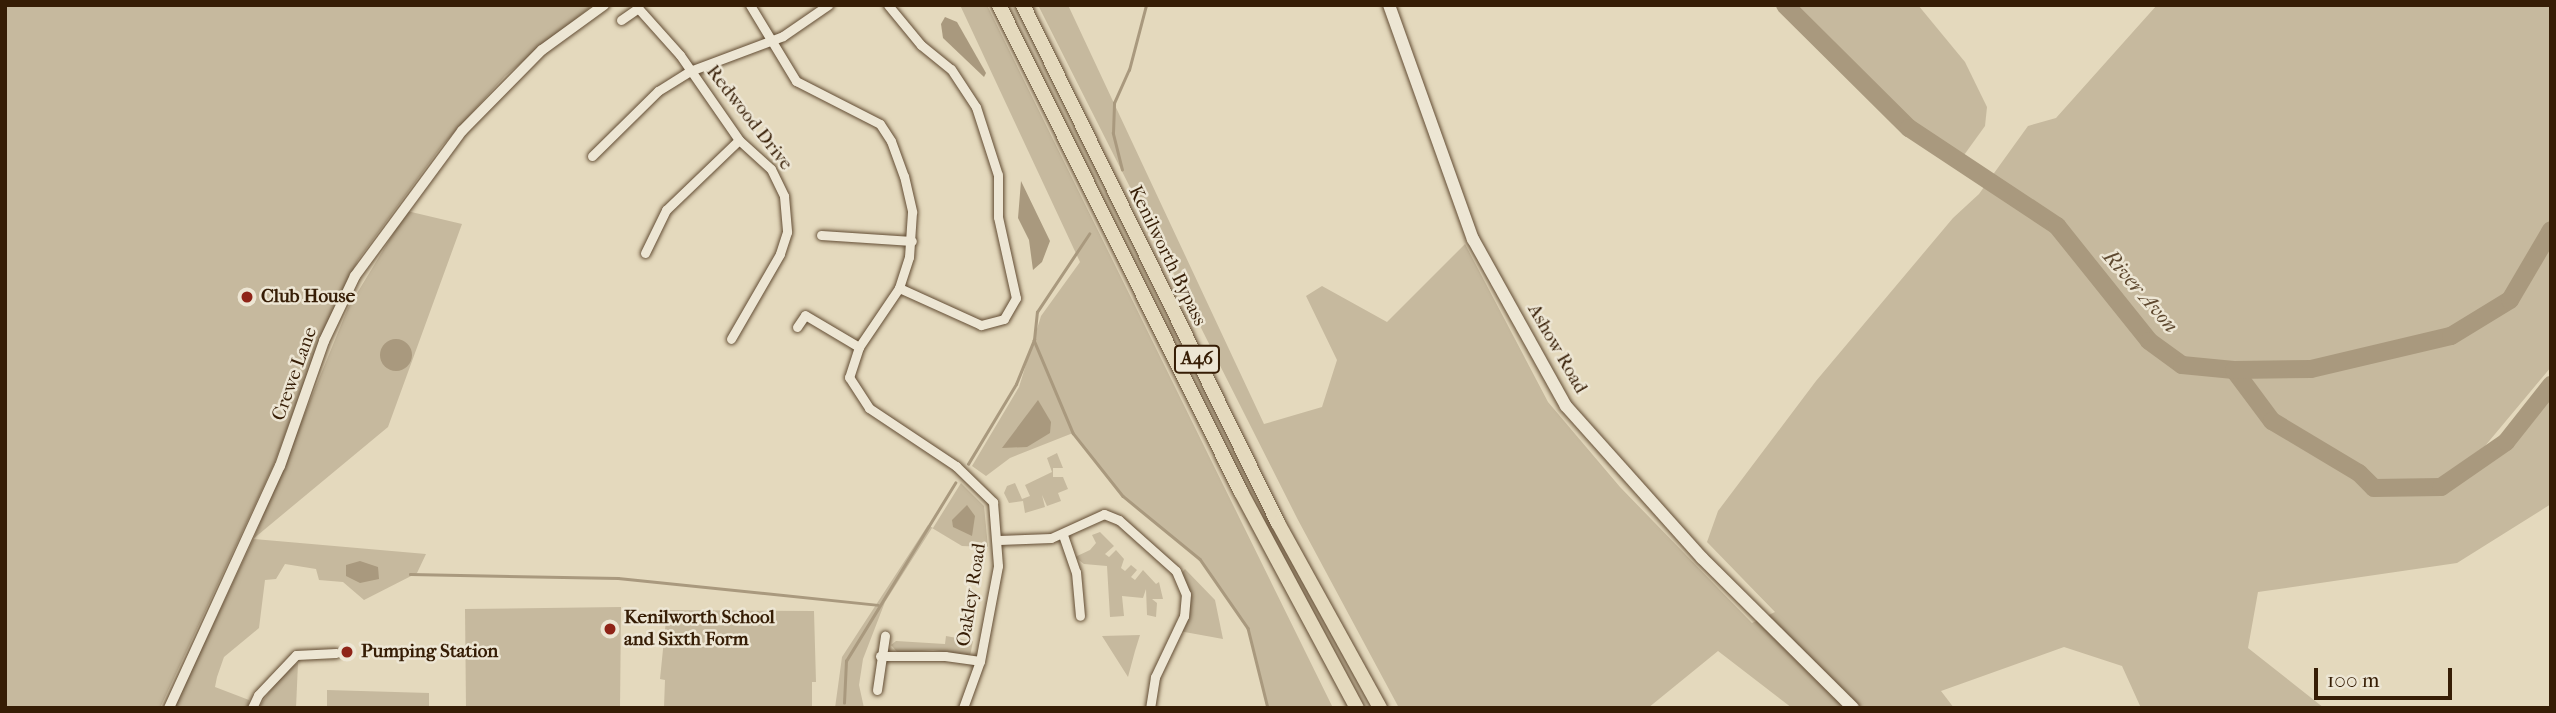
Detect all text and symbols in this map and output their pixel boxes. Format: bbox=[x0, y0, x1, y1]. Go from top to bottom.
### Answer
street label: Redwood Drive bbox=[701, 61, 797, 175]
street label: Kenilworth Bypass bbox=[1123, 182, 1211, 330]
water label: River Avon bbox=[2098, 245, 2184, 337]
place label: Club House bbox=[261, 286, 355, 308]
marker: Club House bbox=[239, 289, 255, 305]
street label: Ashow Road bbox=[1522, 300, 1592, 398]
street label: Crewe Lane bbox=[268, 324, 322, 424]
road number: A46 bbox=[1172, 344, 1222, 374]
street label: Oakley Road bbox=[953, 542, 991, 648]
place label: Kenilworth School and Sixth Form bbox=[624, 607, 775, 651]
marker: Kenilworth School and Sixth Form bbox=[602, 621, 618, 637]
place label: Pumping Station bbox=[361, 641, 498, 663]
marker: Pumping Station bbox=[339, 644, 355, 660]
scale bar bbox=[2318, 654, 2456, 698]
text: 100 m bbox=[2327, 668, 2380, 692]

